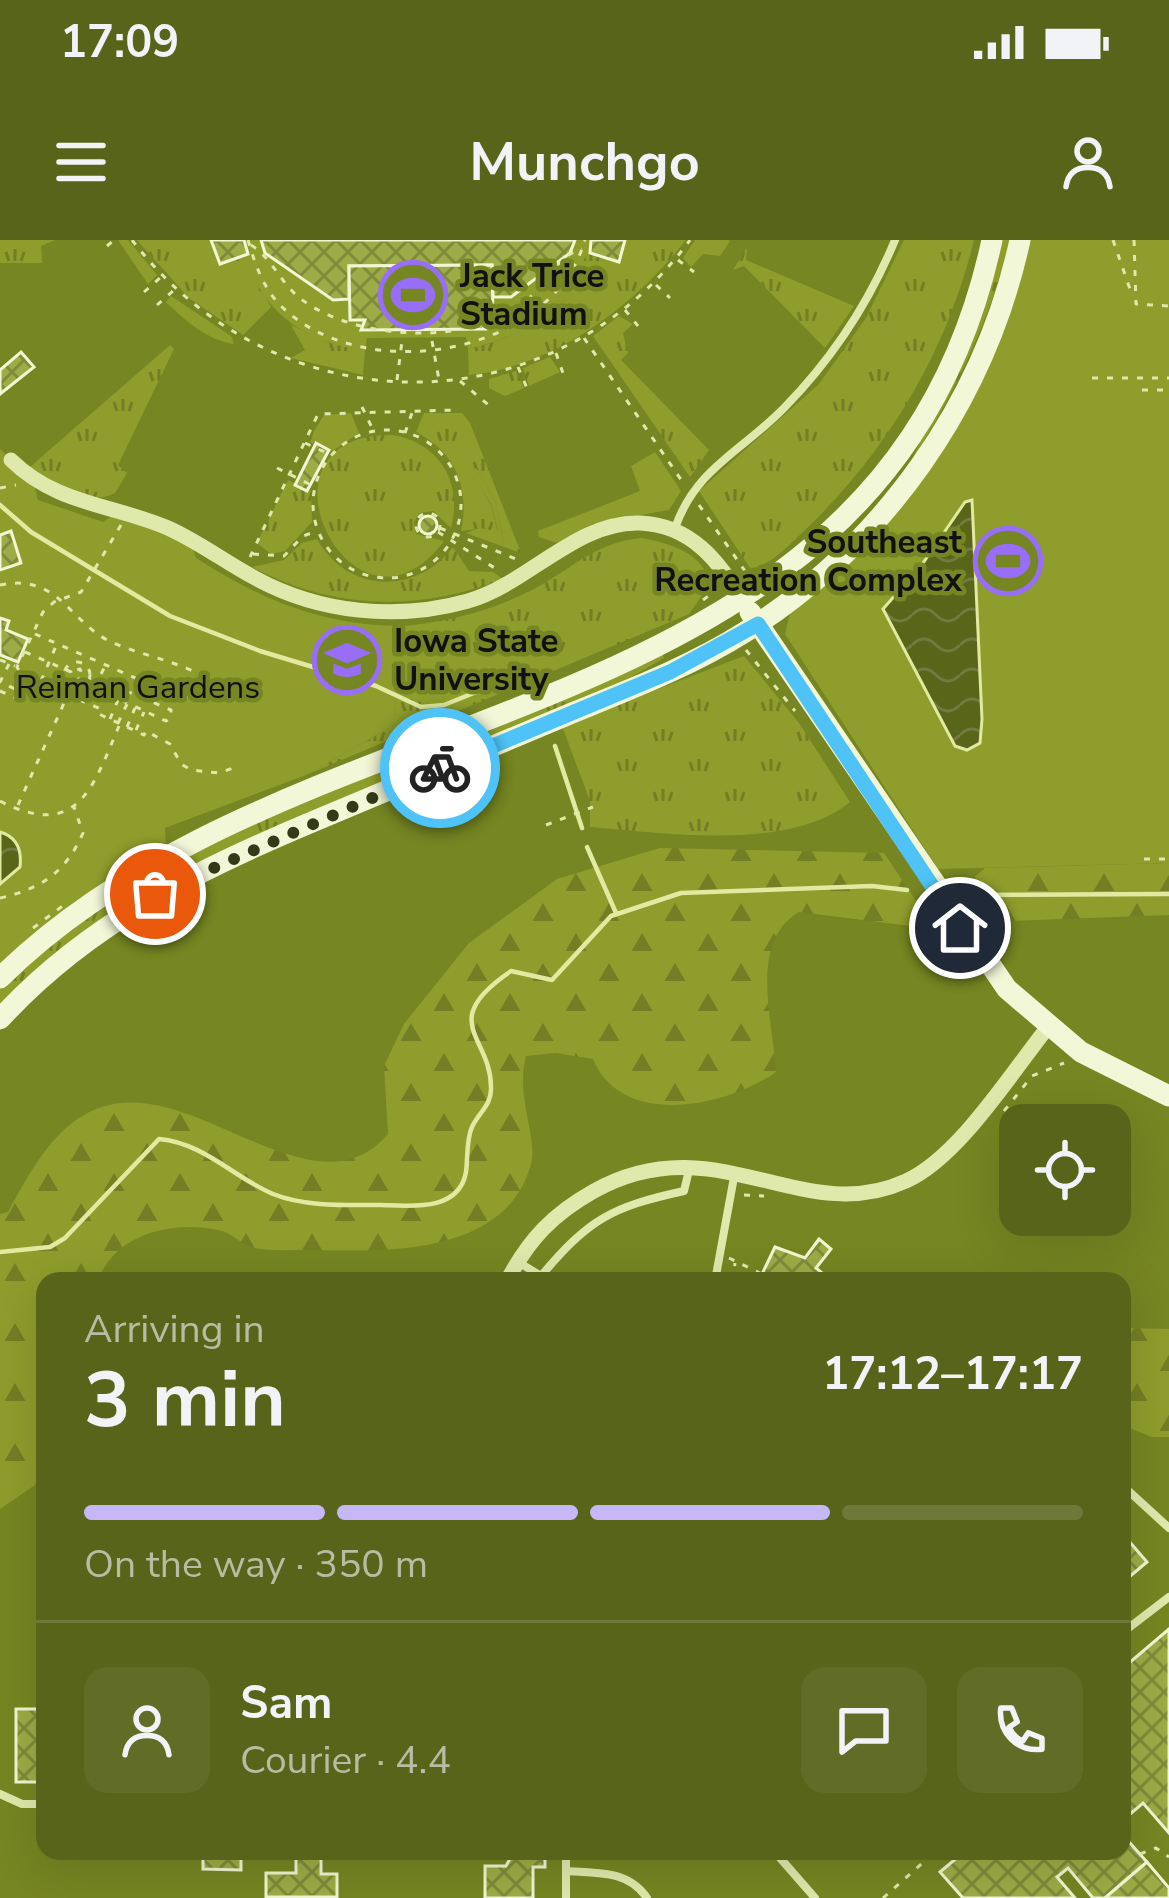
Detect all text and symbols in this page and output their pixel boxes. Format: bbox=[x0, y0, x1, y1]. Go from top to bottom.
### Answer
text: 17:09 bbox=[60, 12, 179, 73]
text: Munchgo bbox=[469, 125, 700, 199]
icon: menu bbox=[48, 129, 114, 195]
icon: person bbox=[1055, 129, 1121, 195]
place label: Jack Trice Stadium bbox=[459, 254, 604, 337]
sports icon: Jack Trice Stadium bbox=[378, 260, 448, 330]
place label: Southeast Recreation Complex bbox=[654, 520, 963, 603]
sports icon: Southeast Recreation Complex bbox=[973, 526, 1043, 596]
place label: Iowa State University bbox=[394, 619, 559, 702]
school or university icon: Iowa State University bbox=[312, 625, 382, 695]
park label: Reiman Gardens bbox=[16, 665, 260, 710]
courier bbox=[380, 708, 500, 828]
icon: bike bbox=[407, 735, 473, 801]
pin bbox=[104, 843, 206, 945]
icon: bag bbox=[122, 861, 188, 927]
pin bbox=[909, 877, 1011, 979]
icon: home bbox=[927, 895, 993, 961]
map controls bbox=[999, 1104, 1131, 1236]
button: locate bbox=[999, 1104, 1131, 1236]
text: Arriving in bbox=[84, 1303, 265, 1356]
text: 17:12–17:17 bbox=[822, 1344, 1083, 1405]
text: 3 min bbox=[84, 1347, 286, 1454]
text: On the way · 350 m bbox=[84, 1538, 428, 1591]
button: person bbox=[84, 1667, 210, 1793]
button: chat bbox=[801, 1667, 927, 1793]
button: phone bbox=[957, 1667, 1083, 1793]
text: Sam bbox=[240, 1673, 332, 1734]
text: Courier · 4.4 bbox=[240, 1734, 451, 1787]

